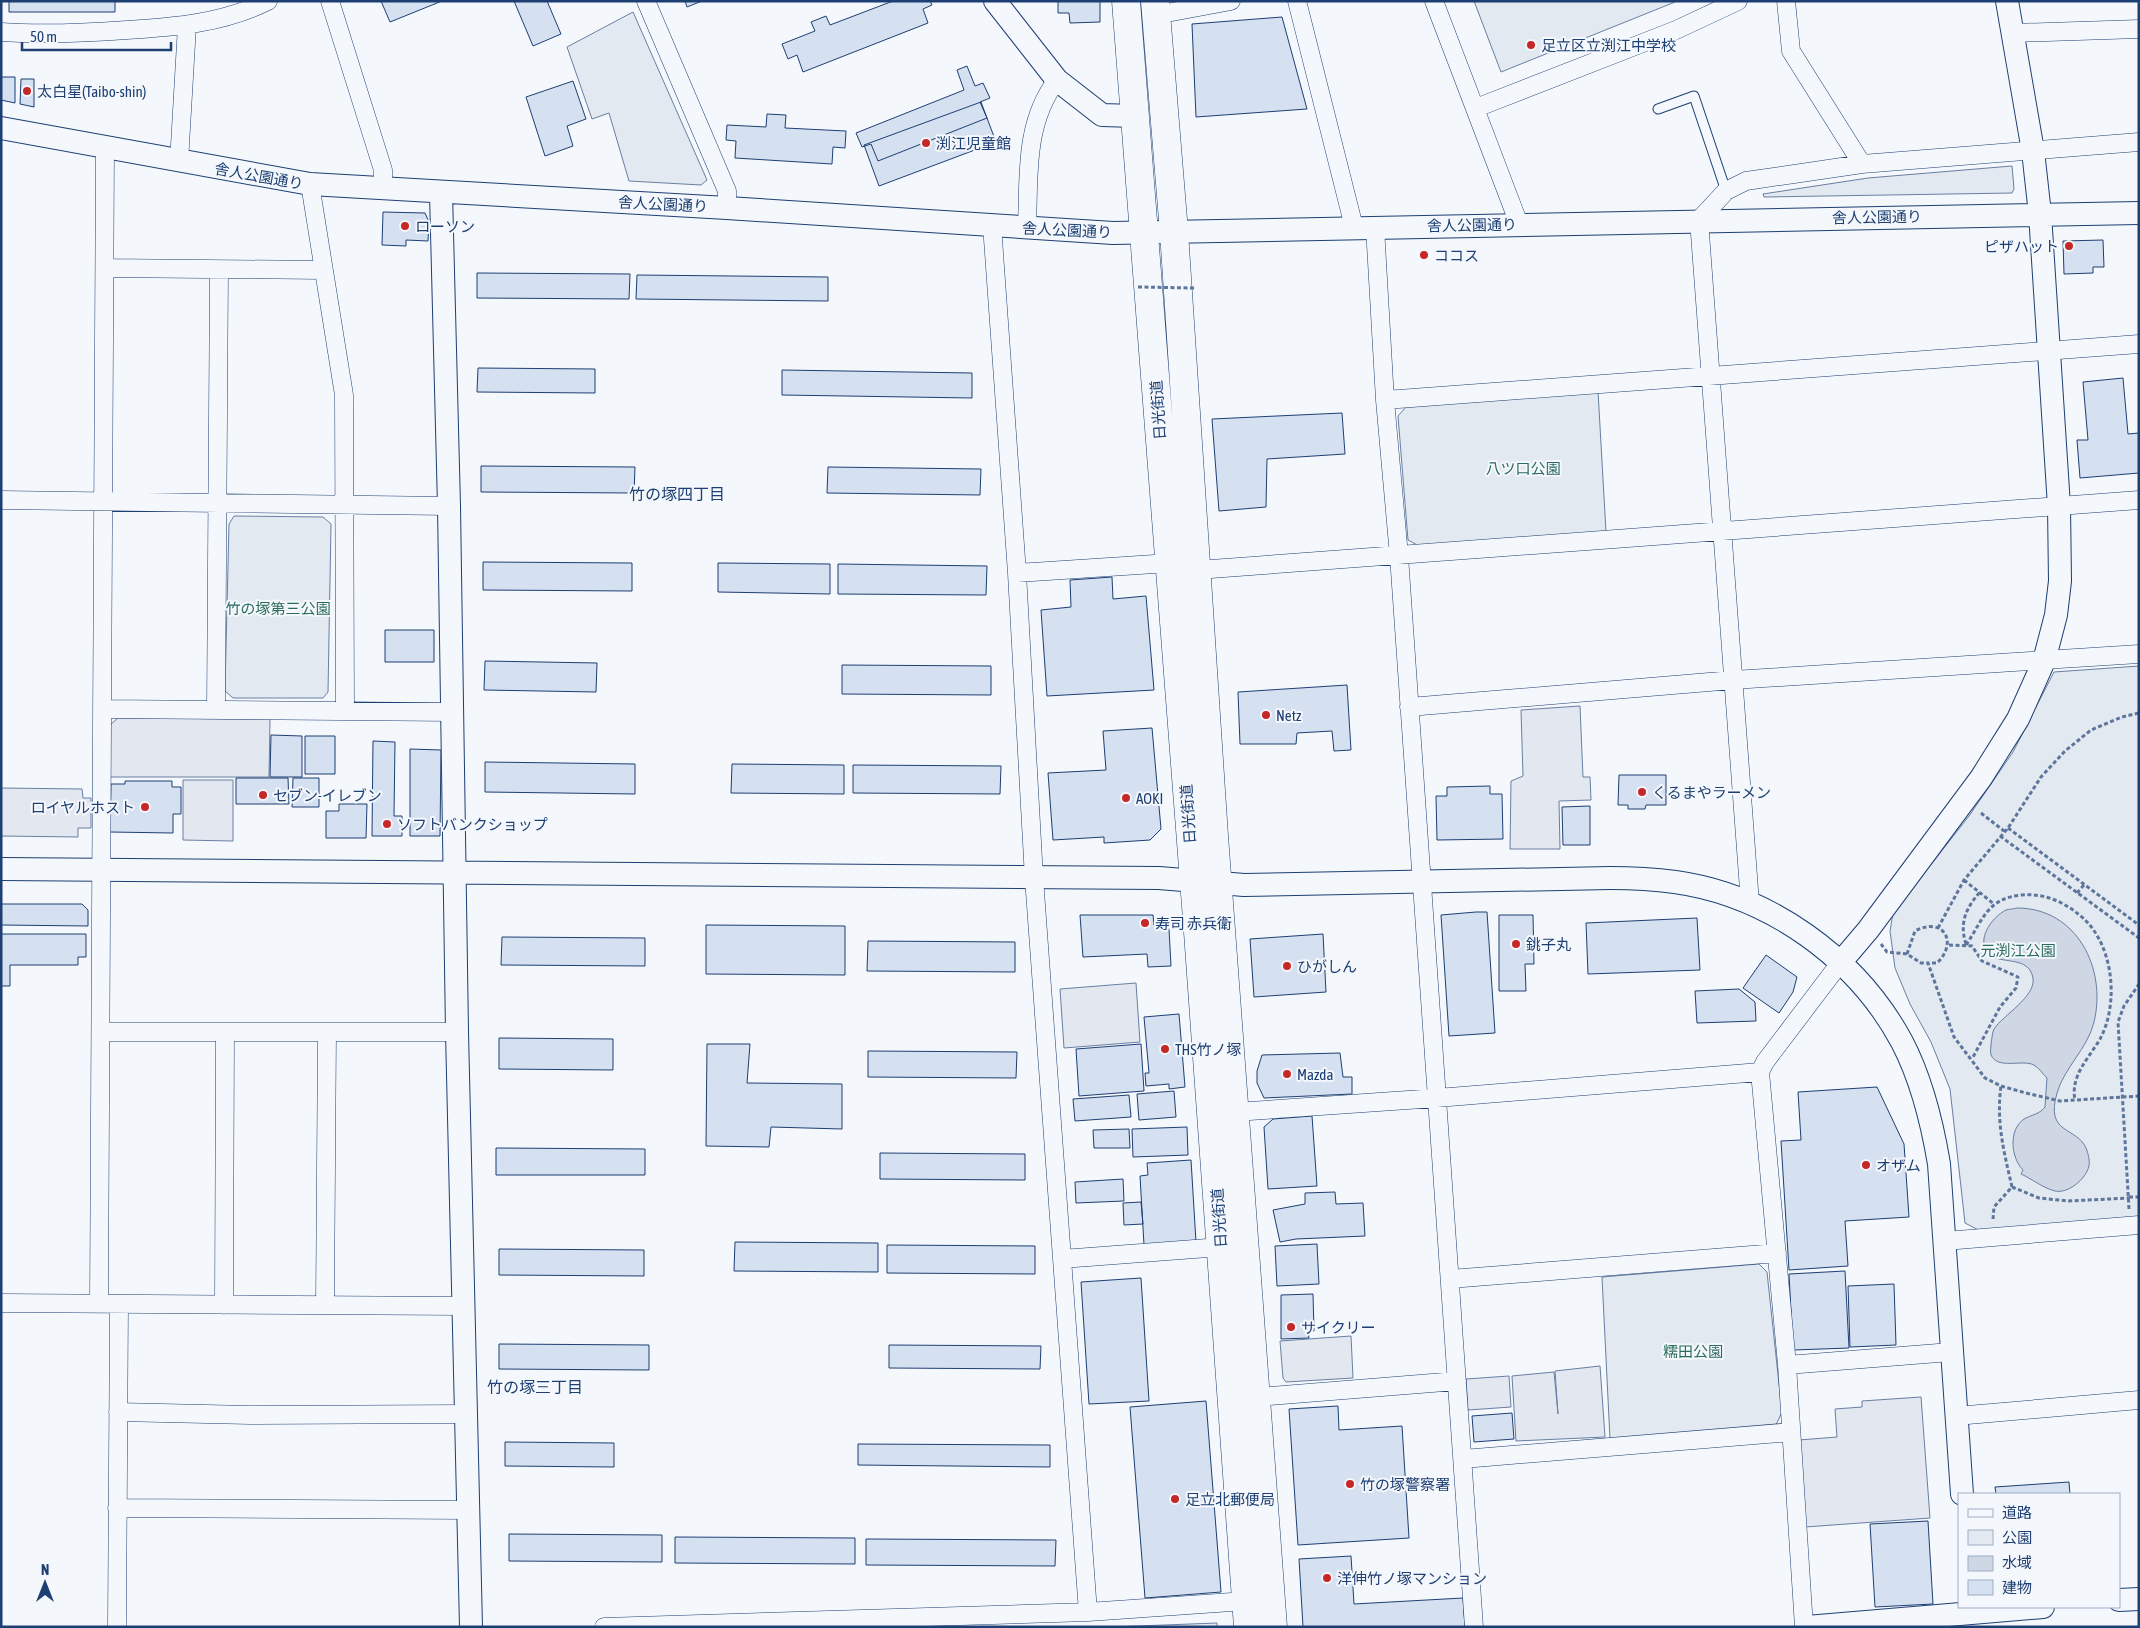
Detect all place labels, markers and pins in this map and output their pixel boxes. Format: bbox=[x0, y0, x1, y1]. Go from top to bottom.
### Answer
place label: 足立区立渕江中学校 bbox=[1541, 37, 1676, 54]
marker: 足立区立渕江中学校 bbox=[1525, 39, 1537, 51]
place label: 太白星(Taibo-shin) bbox=[37, 83, 146, 100]
marker: 太白星(Taibo-shin) bbox=[21, 85, 33, 97]
place label: 渕江児童館 bbox=[936, 135, 1011, 152]
marker: 渕江児童館 bbox=[920, 137, 932, 149]
place label: ローソン bbox=[415, 218, 475, 235]
marker: ローソン bbox=[399, 220, 411, 232]
place label: ピザハット bbox=[1984, 238, 2059, 255]
marker: ピザハット bbox=[2063, 240, 2075, 252]
place label: ココス bbox=[1434, 247, 1479, 264]
marker: ココス bbox=[1418, 249, 1430, 261]
place label: Netz bbox=[1276, 707, 1302, 724]
marker: Netz bbox=[1260, 709, 1272, 721]
place label: くるまやラーメン bbox=[1652, 784, 1771, 801]
marker: くるまやラーメン bbox=[1636, 786, 1648, 798]
place label: セブン-イレブン bbox=[273, 787, 382, 804]
marker: セブン-イレブン bbox=[257, 789, 269, 801]
place label: AOKI bbox=[1136, 790, 1163, 807]
marker: AOKI bbox=[1120, 792, 1132, 804]
place label: ロイヤルホスト bbox=[30, 799, 135, 816]
marker: ロイヤルホスト bbox=[139, 801, 151, 813]
place label: ソフトバンクショップ bbox=[397, 816, 548, 833]
marker: ソフトバンクショップ bbox=[381, 818, 393, 830]
place label: 寿司 赤兵衛 bbox=[1155, 915, 1232, 932]
marker: 寿司 赤兵衛 bbox=[1139, 917, 1151, 929]
place label: 銚子丸 bbox=[1526, 936, 1571, 953]
marker: 銚子丸 bbox=[1510, 938, 1522, 950]
place label: ひがしん bbox=[1297, 958, 1357, 975]
marker: ひがしん bbox=[1281, 960, 1293, 972]
place label: THS竹ノ塚 bbox=[1175, 1041, 1242, 1058]
marker: THS竹ノ塚 bbox=[1159, 1043, 1171, 1055]
place label: Mazda bbox=[1297, 1066, 1333, 1083]
marker: Mazda bbox=[1281, 1068, 1293, 1080]
place label: オザム bbox=[1876, 1157, 1921, 1174]
marker: オザム bbox=[1860, 1159, 1872, 1171]
place label: サイクリー bbox=[1301, 1319, 1376, 1336]
marker: サイクリー bbox=[1285, 1321, 1297, 1333]
place label: 竹の塚警察署 bbox=[1360, 1476, 1450, 1493]
marker: 竹の塚警察署 bbox=[1344, 1478, 1356, 1490]
place label: 足立北郵便局 bbox=[1185, 1491, 1275, 1508]
marker: 足立北郵便局 bbox=[1169, 1493, 1181, 1505]
place label: 洋伸竹ノ塚マンション bbox=[1337, 1570, 1487, 1587]
marker: 洋伸竹ノ塚マンション bbox=[1321, 1572, 1333, 1584]

